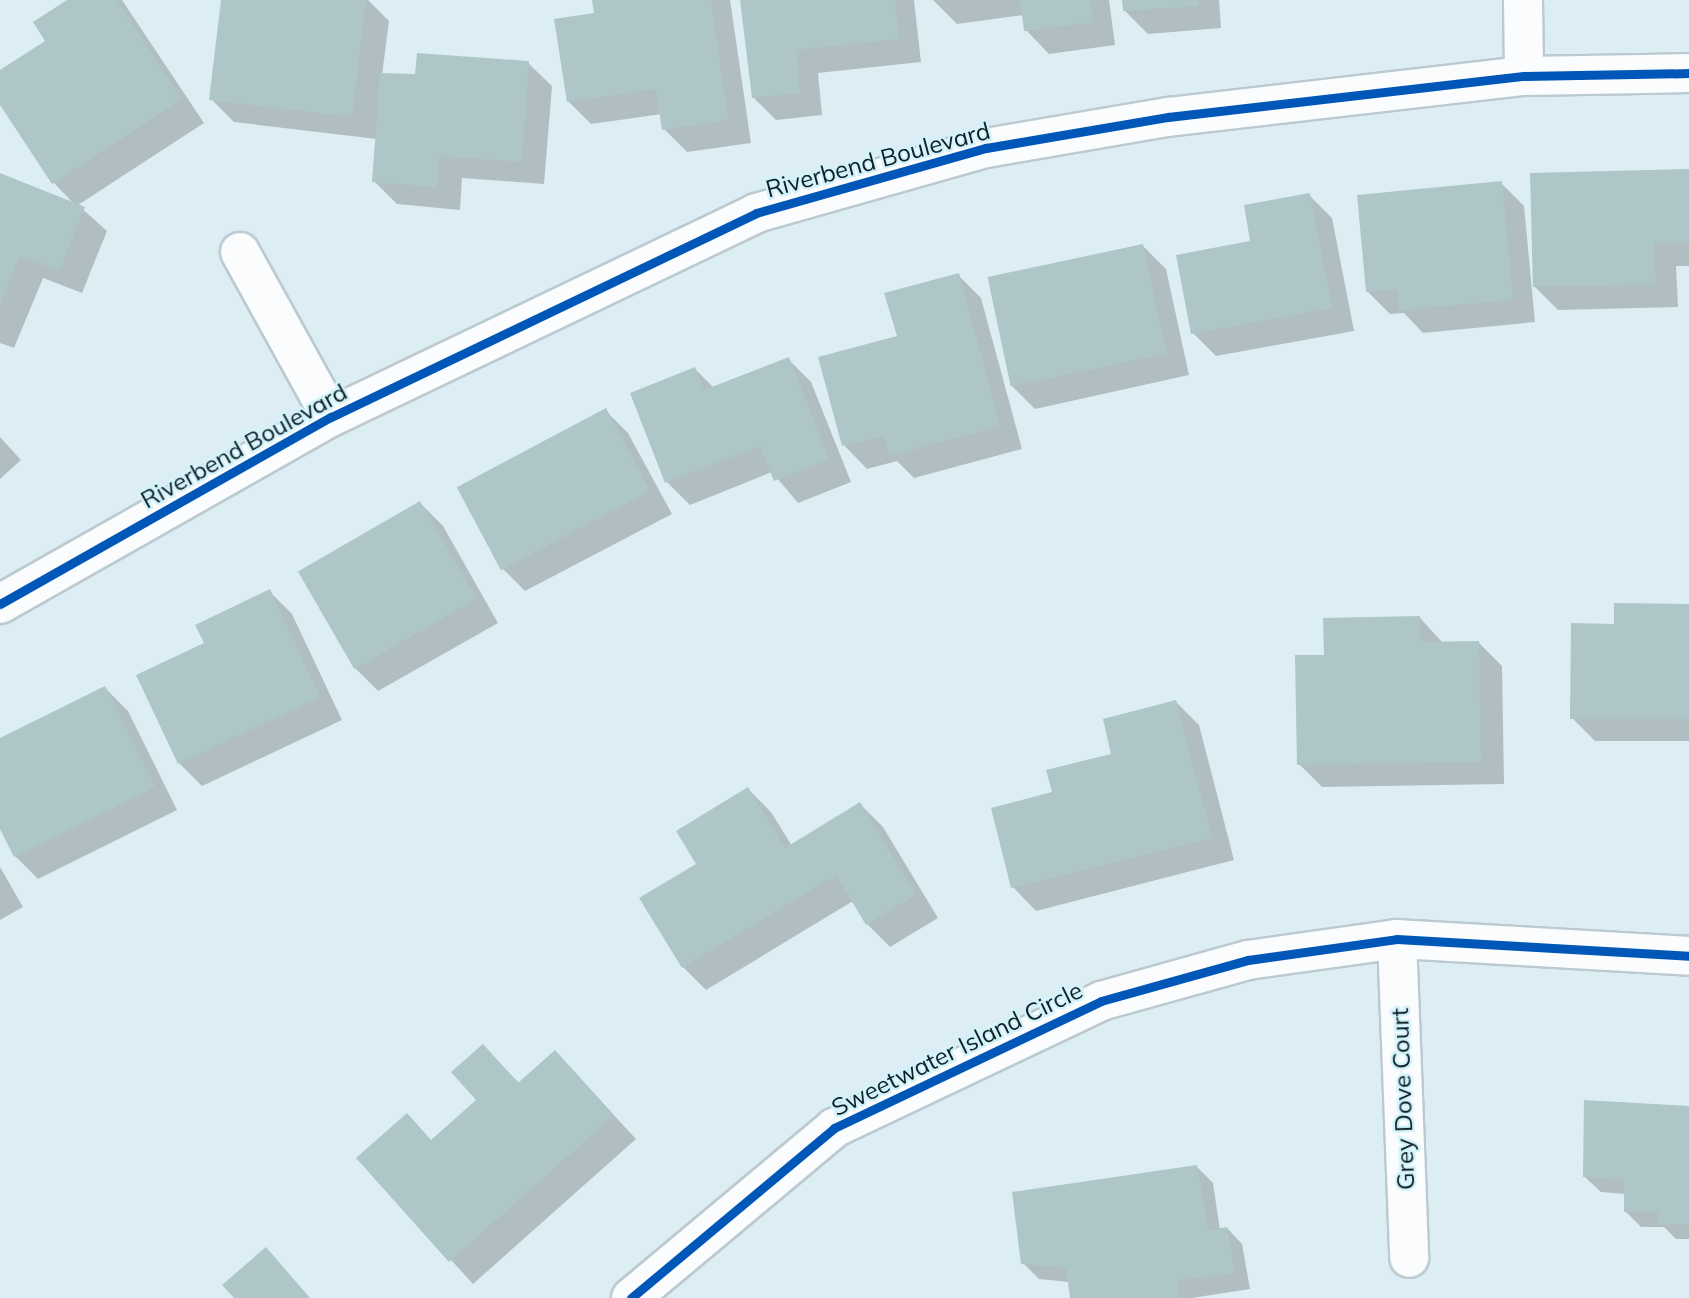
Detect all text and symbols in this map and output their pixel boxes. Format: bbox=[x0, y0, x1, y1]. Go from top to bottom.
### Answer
street label: Riverbend Boulevard bbox=[763, 116, 993, 204]
street label: Riverbend Boulevard bbox=[136, 377, 352, 515]
street label: Sweetwater Island Circle bbox=[827, 976, 1087, 1122]
street label: Grey Dove Court bbox=[1385, 1007, 1421, 1191]

